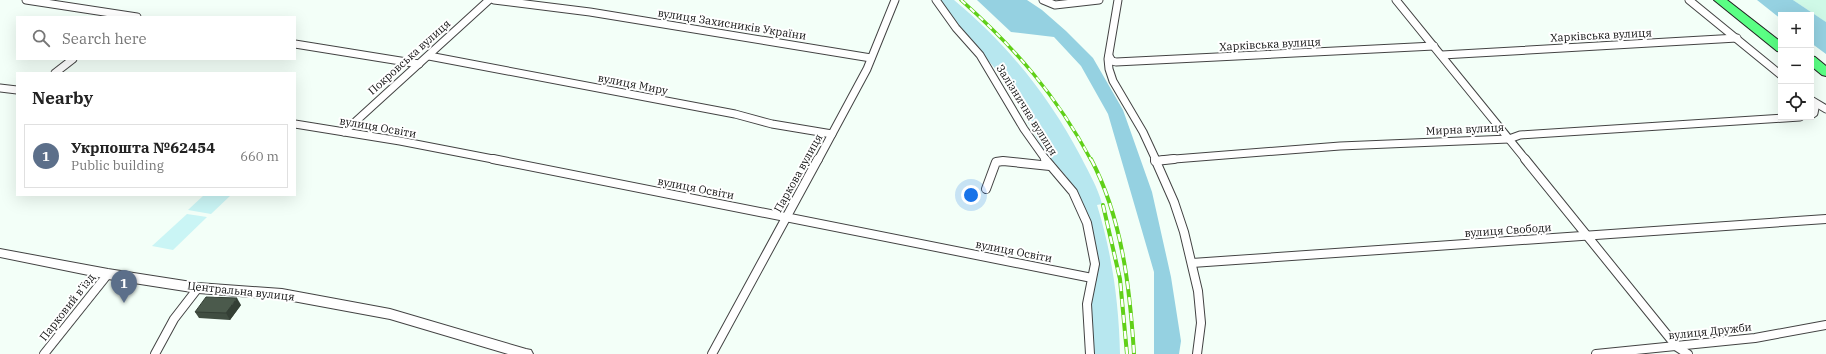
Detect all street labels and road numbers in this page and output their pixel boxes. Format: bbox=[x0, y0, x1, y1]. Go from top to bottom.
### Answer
street label: вулиця Захисників України bbox=[657, 5, 807, 43]
street label: Покровська вулиця bbox=[365, 16, 453, 98]
street label: Харківська вулиця bbox=[1550, 25, 1652, 45]
street label: Харківська вулиця bbox=[1219, 34, 1321, 54]
street label: Залізнична вулиця bbox=[993, 62, 1061, 158]
street label: вулиця Миру bbox=[597, 70, 669, 98]
street label: вулиця Освіти bbox=[339, 113, 417, 141]
street label: Мирна вулиця bbox=[1425, 120, 1505, 138]
street label: Паркова вулиця bbox=[771, 131, 825, 215]
street label: вулиця Освіти bbox=[657, 174, 735, 202]
street label: вулиця Свободи bbox=[1464, 220, 1552, 240]
street label: вулиця Освіти bbox=[975, 237, 1053, 265]
street label: Парковий в’їзд bbox=[36, 270, 98, 344]
street label: Центральна вулиця bbox=[187, 278, 295, 304]
street label: вулиця Дружби bbox=[1668, 320, 1752, 342]

